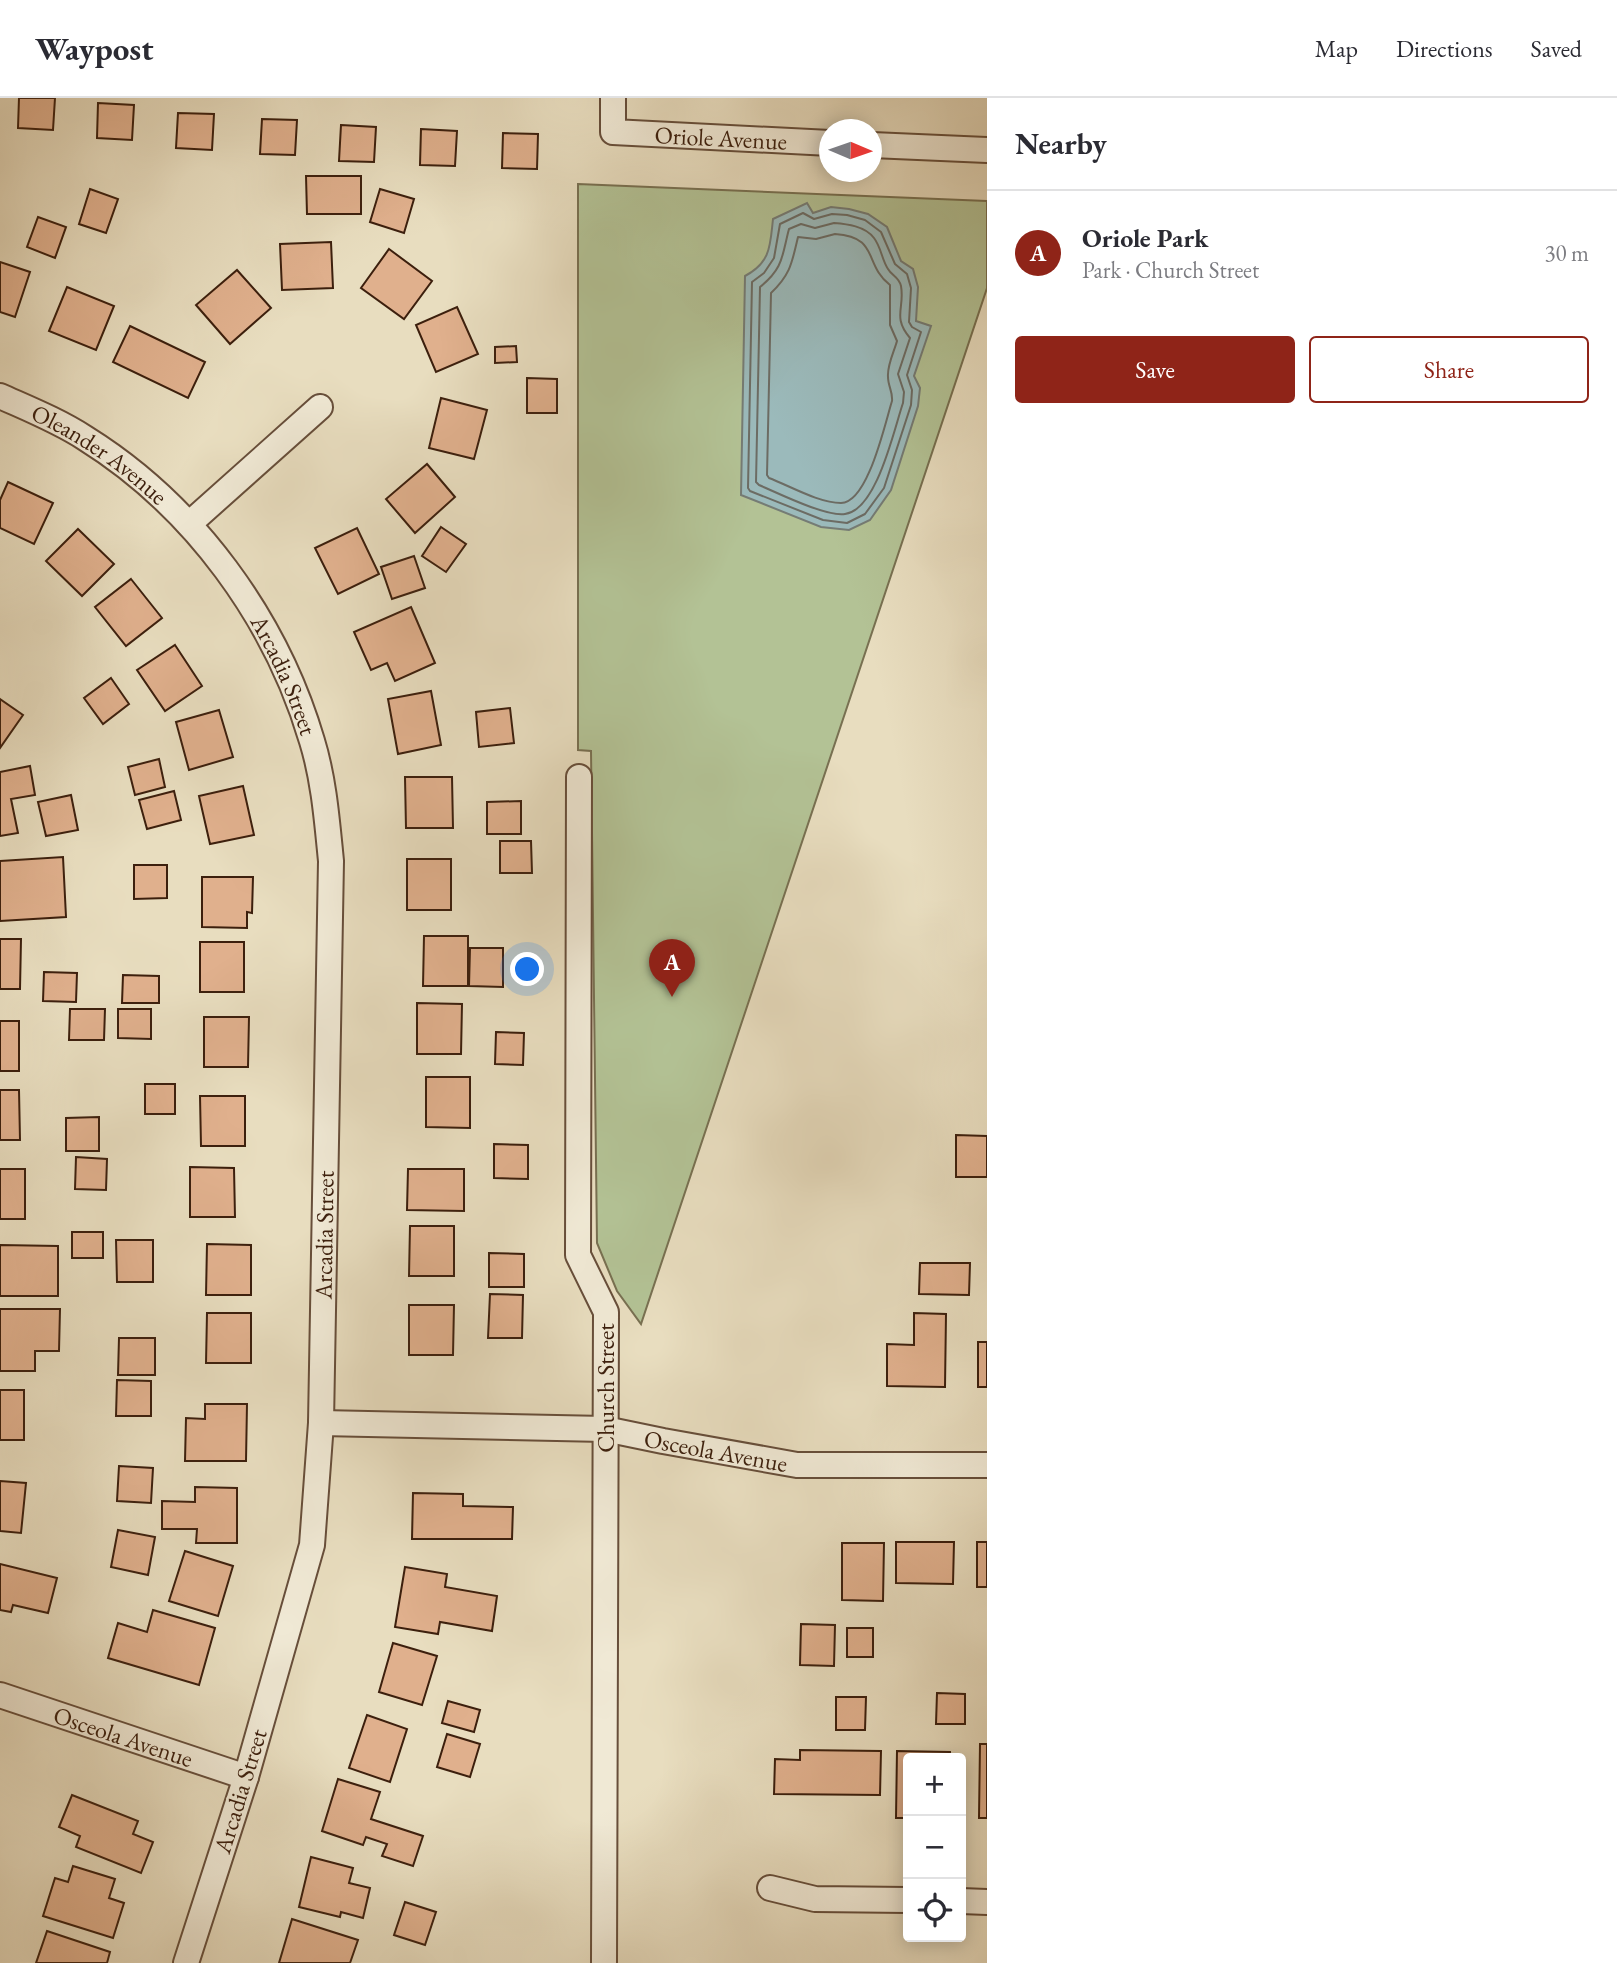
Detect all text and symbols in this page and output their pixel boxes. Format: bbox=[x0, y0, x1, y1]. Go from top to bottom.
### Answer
text: Waypost bbox=[35, 27, 154, 70]
text: Map bbox=[1315, 33, 1358, 64]
text: Directions bbox=[1396, 33, 1493, 64]
text: Saved bbox=[1531, 33, 1582, 64]
street label: Oriole Avenue bbox=[654, 119, 788, 156]
north arrow bbox=[819, 119, 882, 182]
text: Nearby bbox=[1015, 124, 1107, 163]
text: Oriole Park bbox=[1082, 221, 1208, 255]
text: A bbox=[1030, 238, 1046, 268]
text: 30 m bbox=[1544, 238, 1589, 268]
text: Park · Church Street bbox=[1082, 255, 1259, 285]
button: Save bbox=[1015, 336, 1295, 403]
button: Share bbox=[1309, 336, 1589, 403]
street label: Oleander Avenue bbox=[27, 397, 175, 511]
street label: Arcadia Street bbox=[244, 608, 325, 739]
pin: A bbox=[649, 939, 695, 997]
your location bbox=[510, 952, 544, 986]
street label: Arcadia Street bbox=[307, 1170, 341, 1301]
street label: Church Street bbox=[590, 1323, 621, 1453]
street label: Osceola Avenue bbox=[641, 1422, 790, 1479]
street label: Osceola Avenue bbox=[50, 1698, 197, 1774]
street label: Arcadia Street bbox=[206, 1724, 274, 1858]
map controls bbox=[903, 1753, 966, 1942]
button: + bbox=[903, 1753, 966, 1816]
button: − bbox=[903, 1816, 966, 1879]
button: locate bbox=[903, 1879, 966, 1942]

